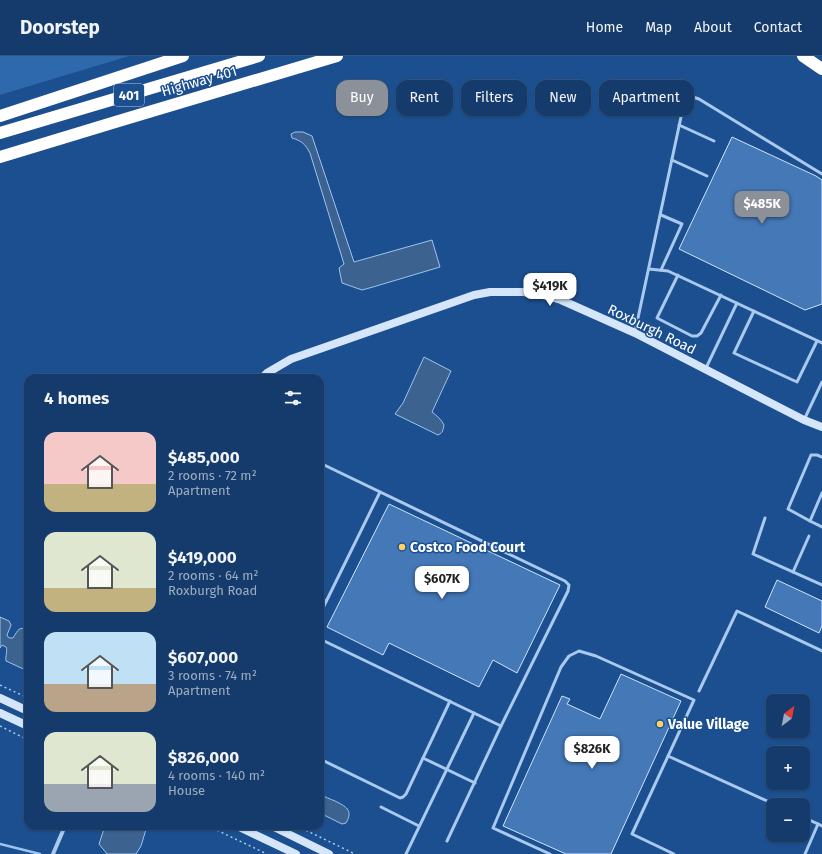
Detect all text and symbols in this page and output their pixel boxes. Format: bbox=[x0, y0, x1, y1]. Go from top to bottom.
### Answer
text: Doorstep bbox=[20, 16, 100, 39]
text: Home bbox=[586, 19, 623, 36]
text: Map bbox=[645, 19, 672, 36]
text: About bbox=[694, 19, 732, 36]
text: Contact bbox=[754, 19, 802, 36]
street label: Highway 401 bbox=[159, 63, 239, 100]
chip: Buy bbox=[336, 80, 388, 116]
chip: Rent bbox=[396, 80, 453, 116]
chip: Filters bbox=[461, 80, 527, 116]
chip: New bbox=[535, 80, 591, 116]
chip: Apartment bbox=[599, 80, 694, 116]
road number: 401 bbox=[114, 84, 144, 106]
pin: $485K bbox=[734, 191, 790, 225]
text: $485K bbox=[743, 196, 781, 211]
pin: $419K bbox=[522, 273, 578, 307]
text: $419K bbox=[532, 278, 568, 293]
street label: Roxburgh Road bbox=[605, 301, 699, 358]
icon: filters bbox=[282, 387, 304, 409]
text: 4 homes bbox=[44, 388, 109, 409]
text: $485,000 bbox=[168, 447, 240, 468]
icon: home bbox=[76, 448, 124, 496]
text: 2 rooms · 72 m² bbox=[168, 468, 257, 483]
text: Apartment bbox=[168, 483, 230, 498]
place label: Costco Food Court bbox=[410, 539, 526, 556]
marker: Costco Food Court bbox=[397, 542, 407, 552]
text: $419,000 bbox=[168, 547, 237, 568]
icon: home bbox=[76, 548, 124, 596]
pin: $607K bbox=[414, 566, 470, 600]
text: 2 rooms · 64 m² bbox=[168, 568, 258, 583]
text: $607K bbox=[424, 571, 460, 586]
text: Roxburgh Road bbox=[168, 583, 257, 598]
text: $607,000 bbox=[168, 647, 238, 668]
icon: home bbox=[76, 648, 124, 696]
text: 3 rooms · 74 m² bbox=[168, 668, 257, 683]
text: Apartment bbox=[168, 683, 230, 698]
north arrow bbox=[766, 694, 810, 738]
map controls bbox=[766, 694, 810, 842]
place label: Value Village bbox=[667, 716, 749, 733]
marker: Value Village bbox=[655, 719, 665, 729]
pin: $826K bbox=[564, 736, 620, 770]
text: $826K bbox=[574, 741, 610, 756]
button: + bbox=[766, 746, 810, 790]
text: $826,000 bbox=[168, 747, 239, 768]
icon: home bbox=[76, 748, 124, 796]
text: 4 rooms · 140 m² bbox=[168, 768, 265, 783]
text: House bbox=[168, 783, 205, 798]
button: − bbox=[766, 798, 810, 842]

